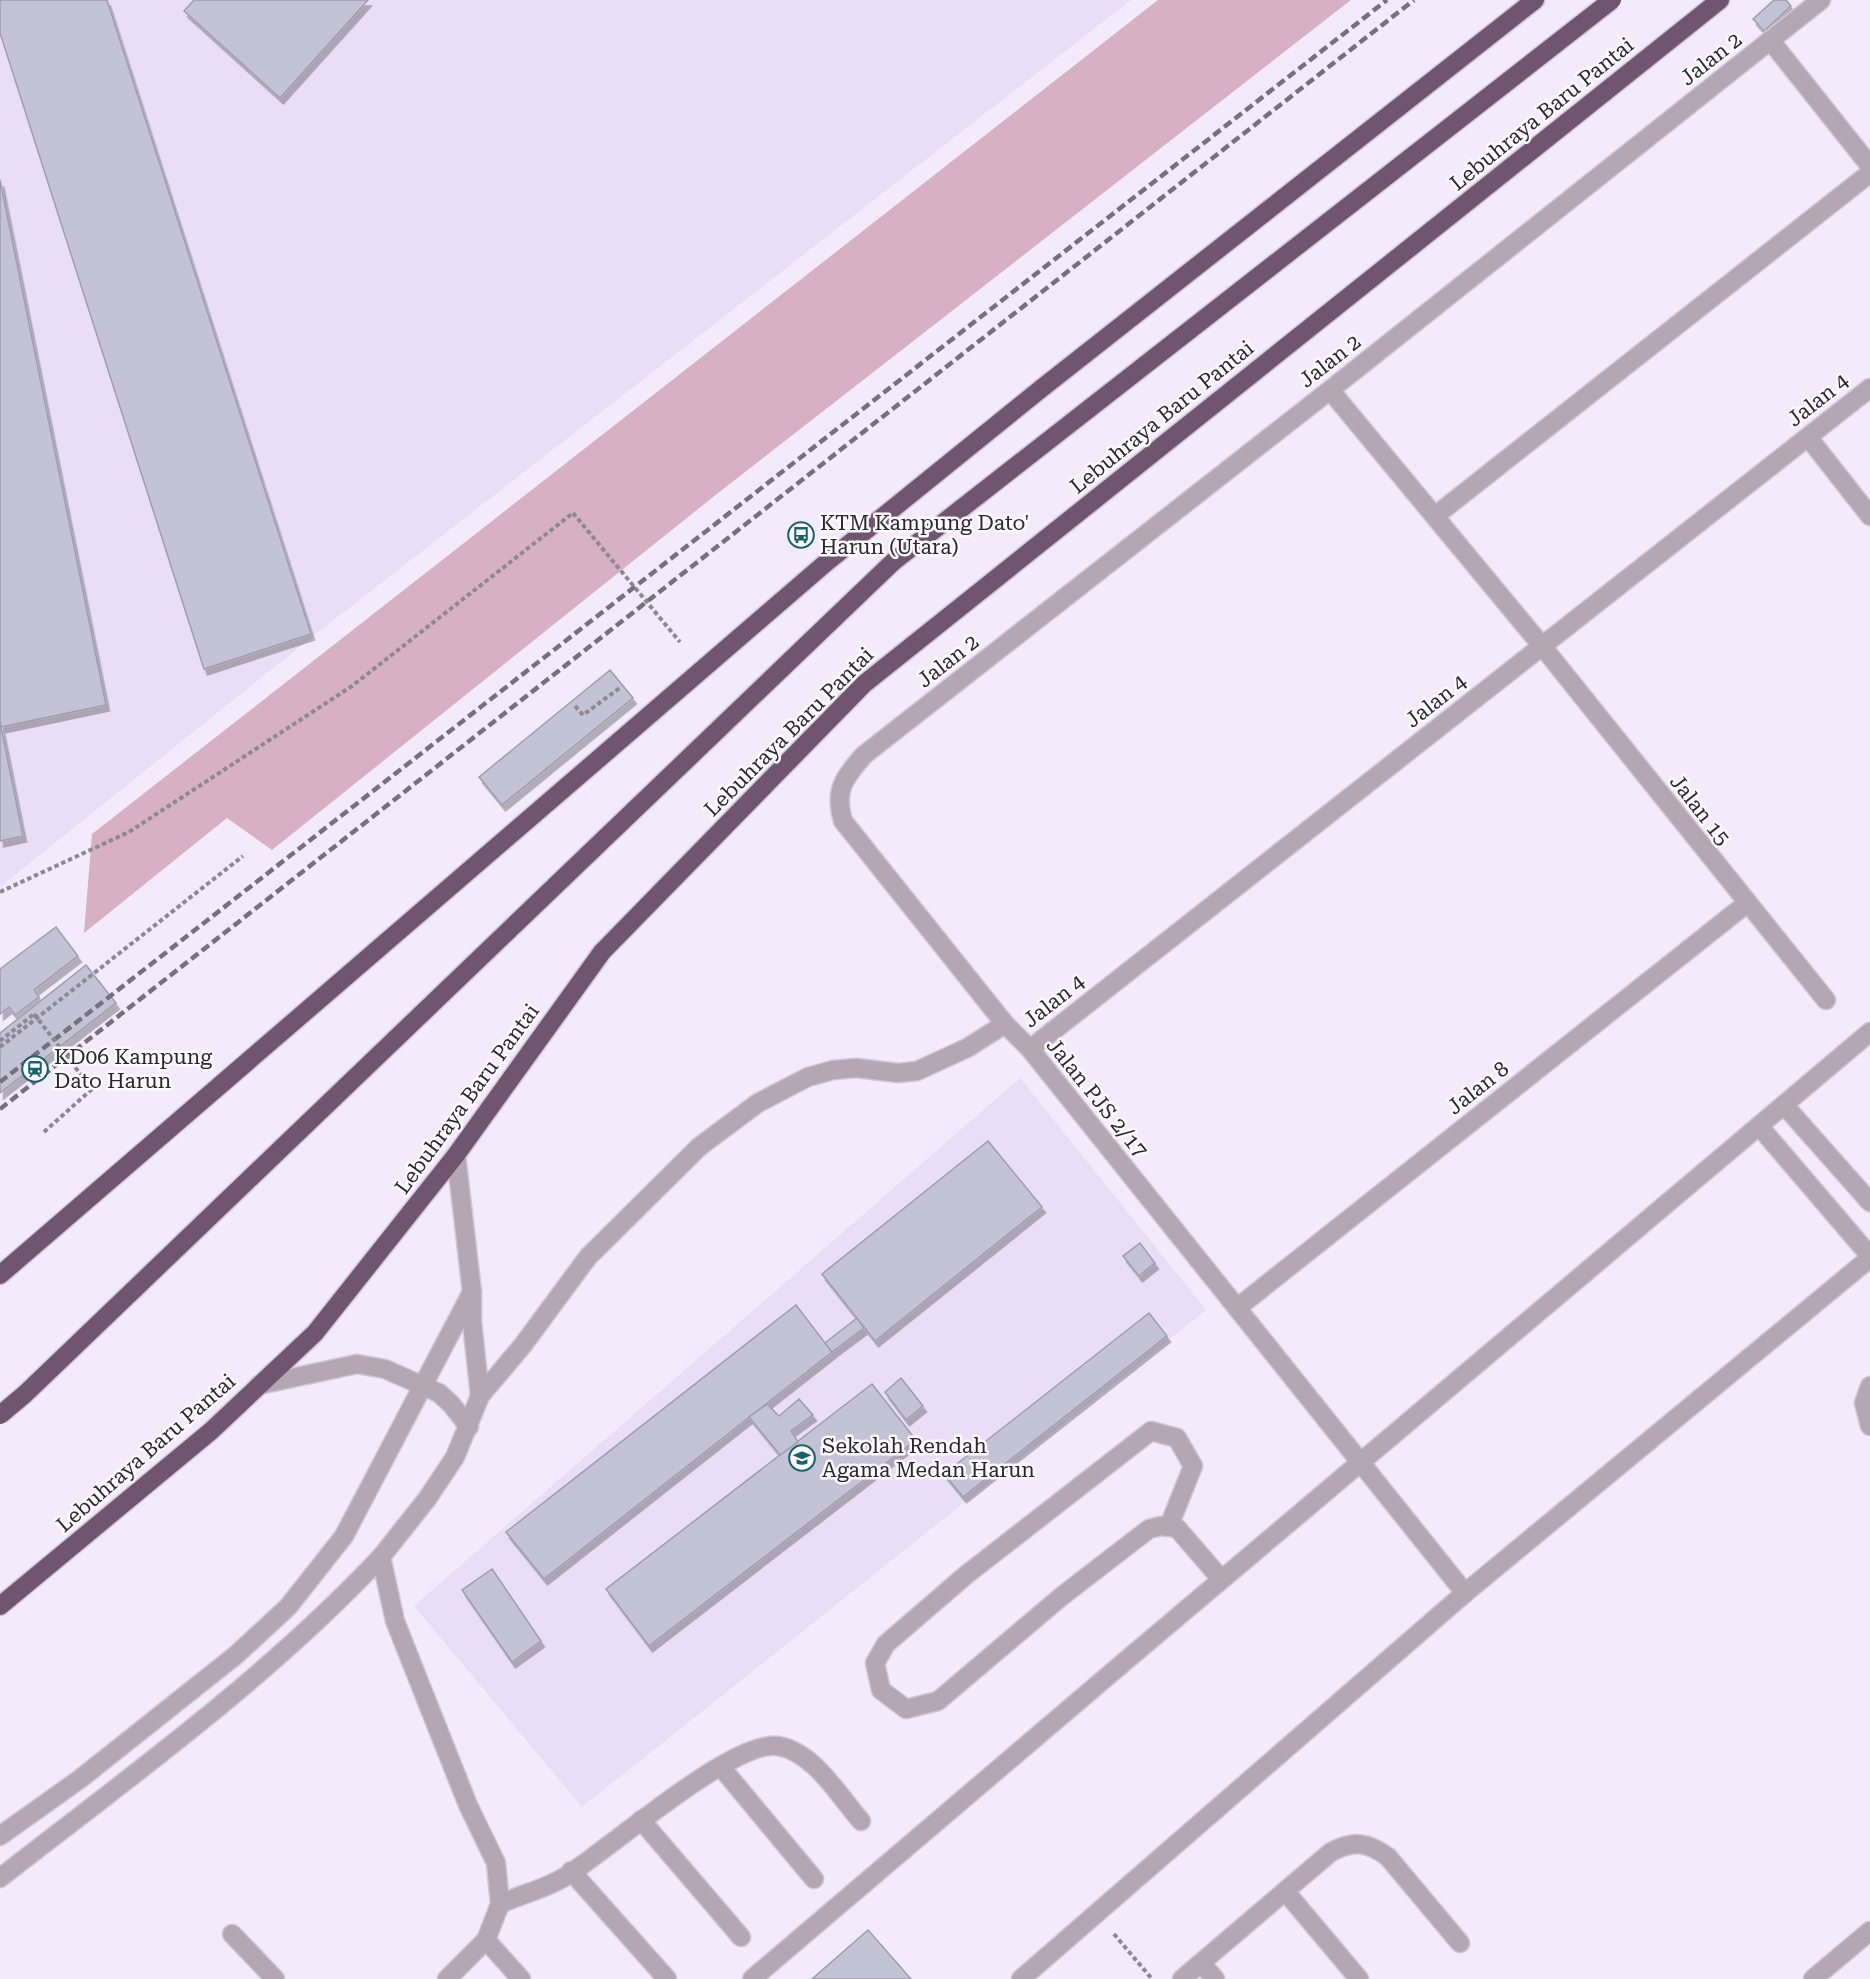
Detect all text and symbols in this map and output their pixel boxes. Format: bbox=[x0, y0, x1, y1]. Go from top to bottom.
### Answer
street label: Jalan 2 bbox=[1676, 28, 1746, 90]
street label: Lebuhraya Baru Pantai bbox=[1446, 33, 1639, 195]
street label: Jalan 2 bbox=[1295, 330, 1365, 392]
street label: Lebuhraya Baru Pantai bbox=[1066, 336, 1259, 498]
street label: Jalan 4 bbox=[1783, 368, 1854, 431]
place label: KTM Kampung Dato' Harun (Utara) bbox=[820, 511, 1029, 559]
bus stop icon: KTM Kampung Dato' Harun (Utara) bbox=[786, 520, 816, 550]
street label: Jalan 2 bbox=[913, 630, 983, 692]
street label: Lebuhraya Baru Pantai bbox=[700, 642, 879, 821]
street label: Jalan 4 bbox=[1401, 669, 1472, 732]
street label: Jalan 15 bbox=[1665, 770, 1735, 850]
street label: Jalan 4 bbox=[1019, 969, 1090, 1032]
street label: Lebuhraya Baru Pantai bbox=[390, 999, 544, 1199]
street label: Jalan PJS 2/17 bbox=[1042, 1034, 1152, 1163]
place label: KD06 Kampung Dato Harun bbox=[54, 1045, 212, 1093]
station icon: KD06 Kampung Dato Harun bbox=[20, 1054, 50, 1084]
street label: Jalan 8 bbox=[1443, 1057, 1513, 1119]
street label: Lebuhraya Baru Pantai bbox=[52, 1369, 240, 1537]
place label: Sekolah Rendah Agama Medan Harun bbox=[822, 1434, 1035, 1482]
school or university icon: Sekolah Rendah Agama Medan Harun bbox=[787, 1443, 817, 1473]

